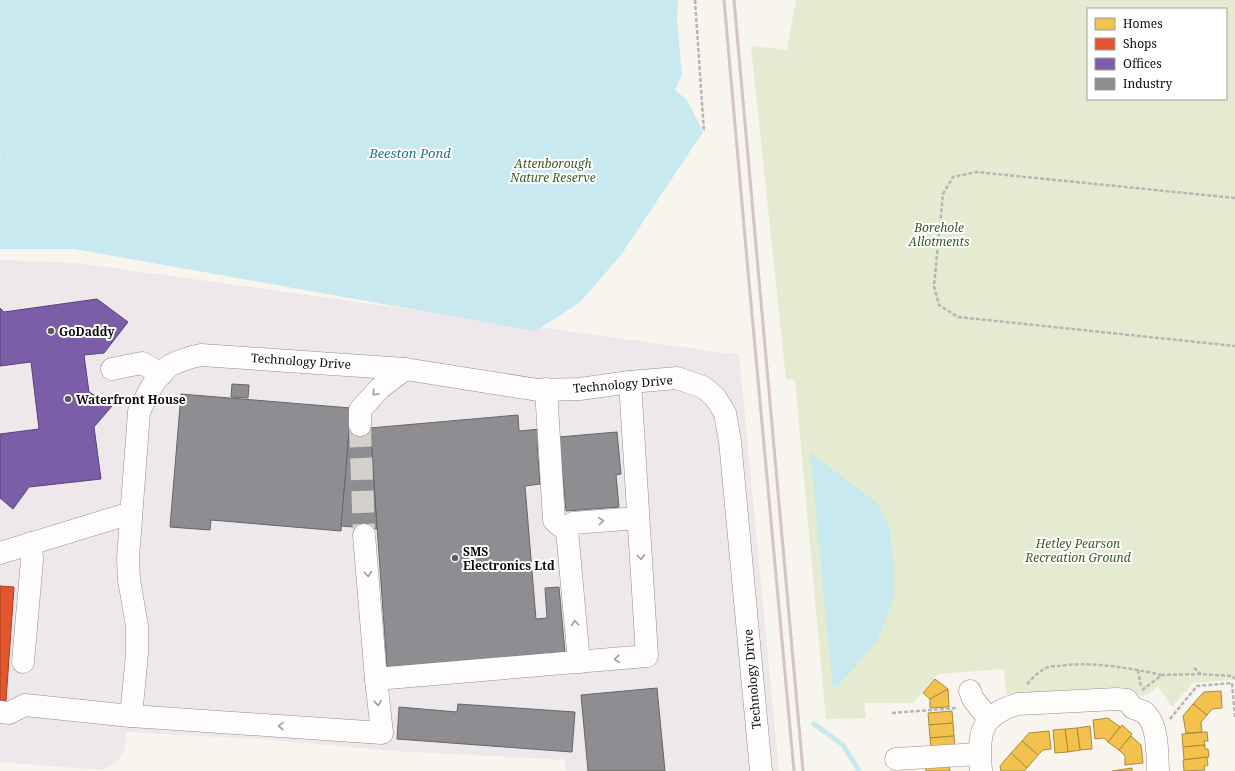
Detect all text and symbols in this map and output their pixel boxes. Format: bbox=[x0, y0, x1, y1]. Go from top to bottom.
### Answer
legend bbox=[1087, 8, 1227, 100]
text: Homes bbox=[1123, 15, 1163, 32]
text: Shops bbox=[1123, 35, 1157, 52]
text: Offices bbox=[1123, 55, 1162, 72]
text: Industry bbox=[1123, 75, 1172, 92]
water label: Beeston Pond bbox=[368, 144, 451, 162]
park label: Attenborough Nature Reserve bbox=[509, 155, 596, 186]
park label: Borehole Allotments bbox=[908, 219, 970, 250]
place label: GoDaddy bbox=[59, 323, 115, 340]
marker: GoDaddy bbox=[46, 326, 56, 336]
street label: Technology Drive bbox=[251, 349, 351, 373]
street label: Technology Drive bbox=[572, 371, 674, 397]
one-way arrow bbox=[372, 388, 380, 396]
place label: Waterfront House bbox=[76, 391, 186, 408]
marker: Waterfront House bbox=[63, 394, 73, 404]
one-way arrow bbox=[598, 517, 604, 526]
park label: Hetley Pearson Recreation Ground bbox=[1024, 535, 1131, 566]
place label: SMS Electronics Ltd bbox=[463, 543, 555, 574]
marker: SMS Electronics Ltd bbox=[450, 553, 460, 563]
one-way arrow bbox=[636, 554, 645, 560]
one-way arrow bbox=[363, 571, 372, 577]
one-way arrow bbox=[571, 620, 580, 626]
street label: Technology Drive bbox=[739, 628, 765, 730]
one-way arrow bbox=[614, 654, 620, 663]
one-way arrow bbox=[374, 700, 383, 706]
one-way arrow bbox=[278, 722, 284, 731]

